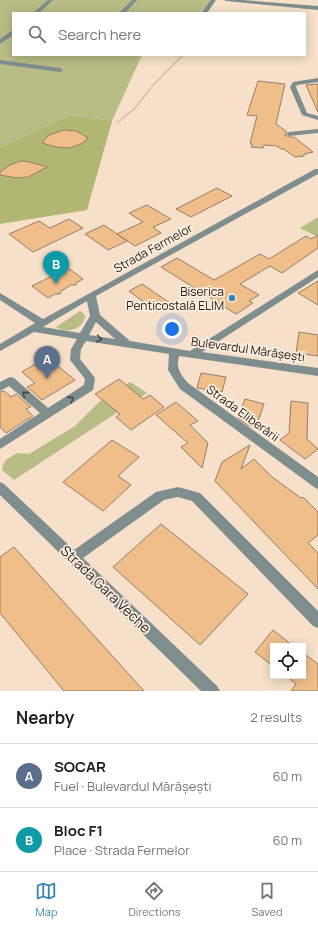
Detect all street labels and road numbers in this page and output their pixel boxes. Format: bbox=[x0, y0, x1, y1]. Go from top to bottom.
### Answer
street label: Strada Fermelor bbox=[111, 219, 196, 277]
street label: Bulevardul Mărășești bbox=[190, 333, 306, 365]
street label: Strada Eliberării bbox=[203, 381, 283, 445]
street label: Strada Gara Veche bbox=[57, 541, 155, 637]

